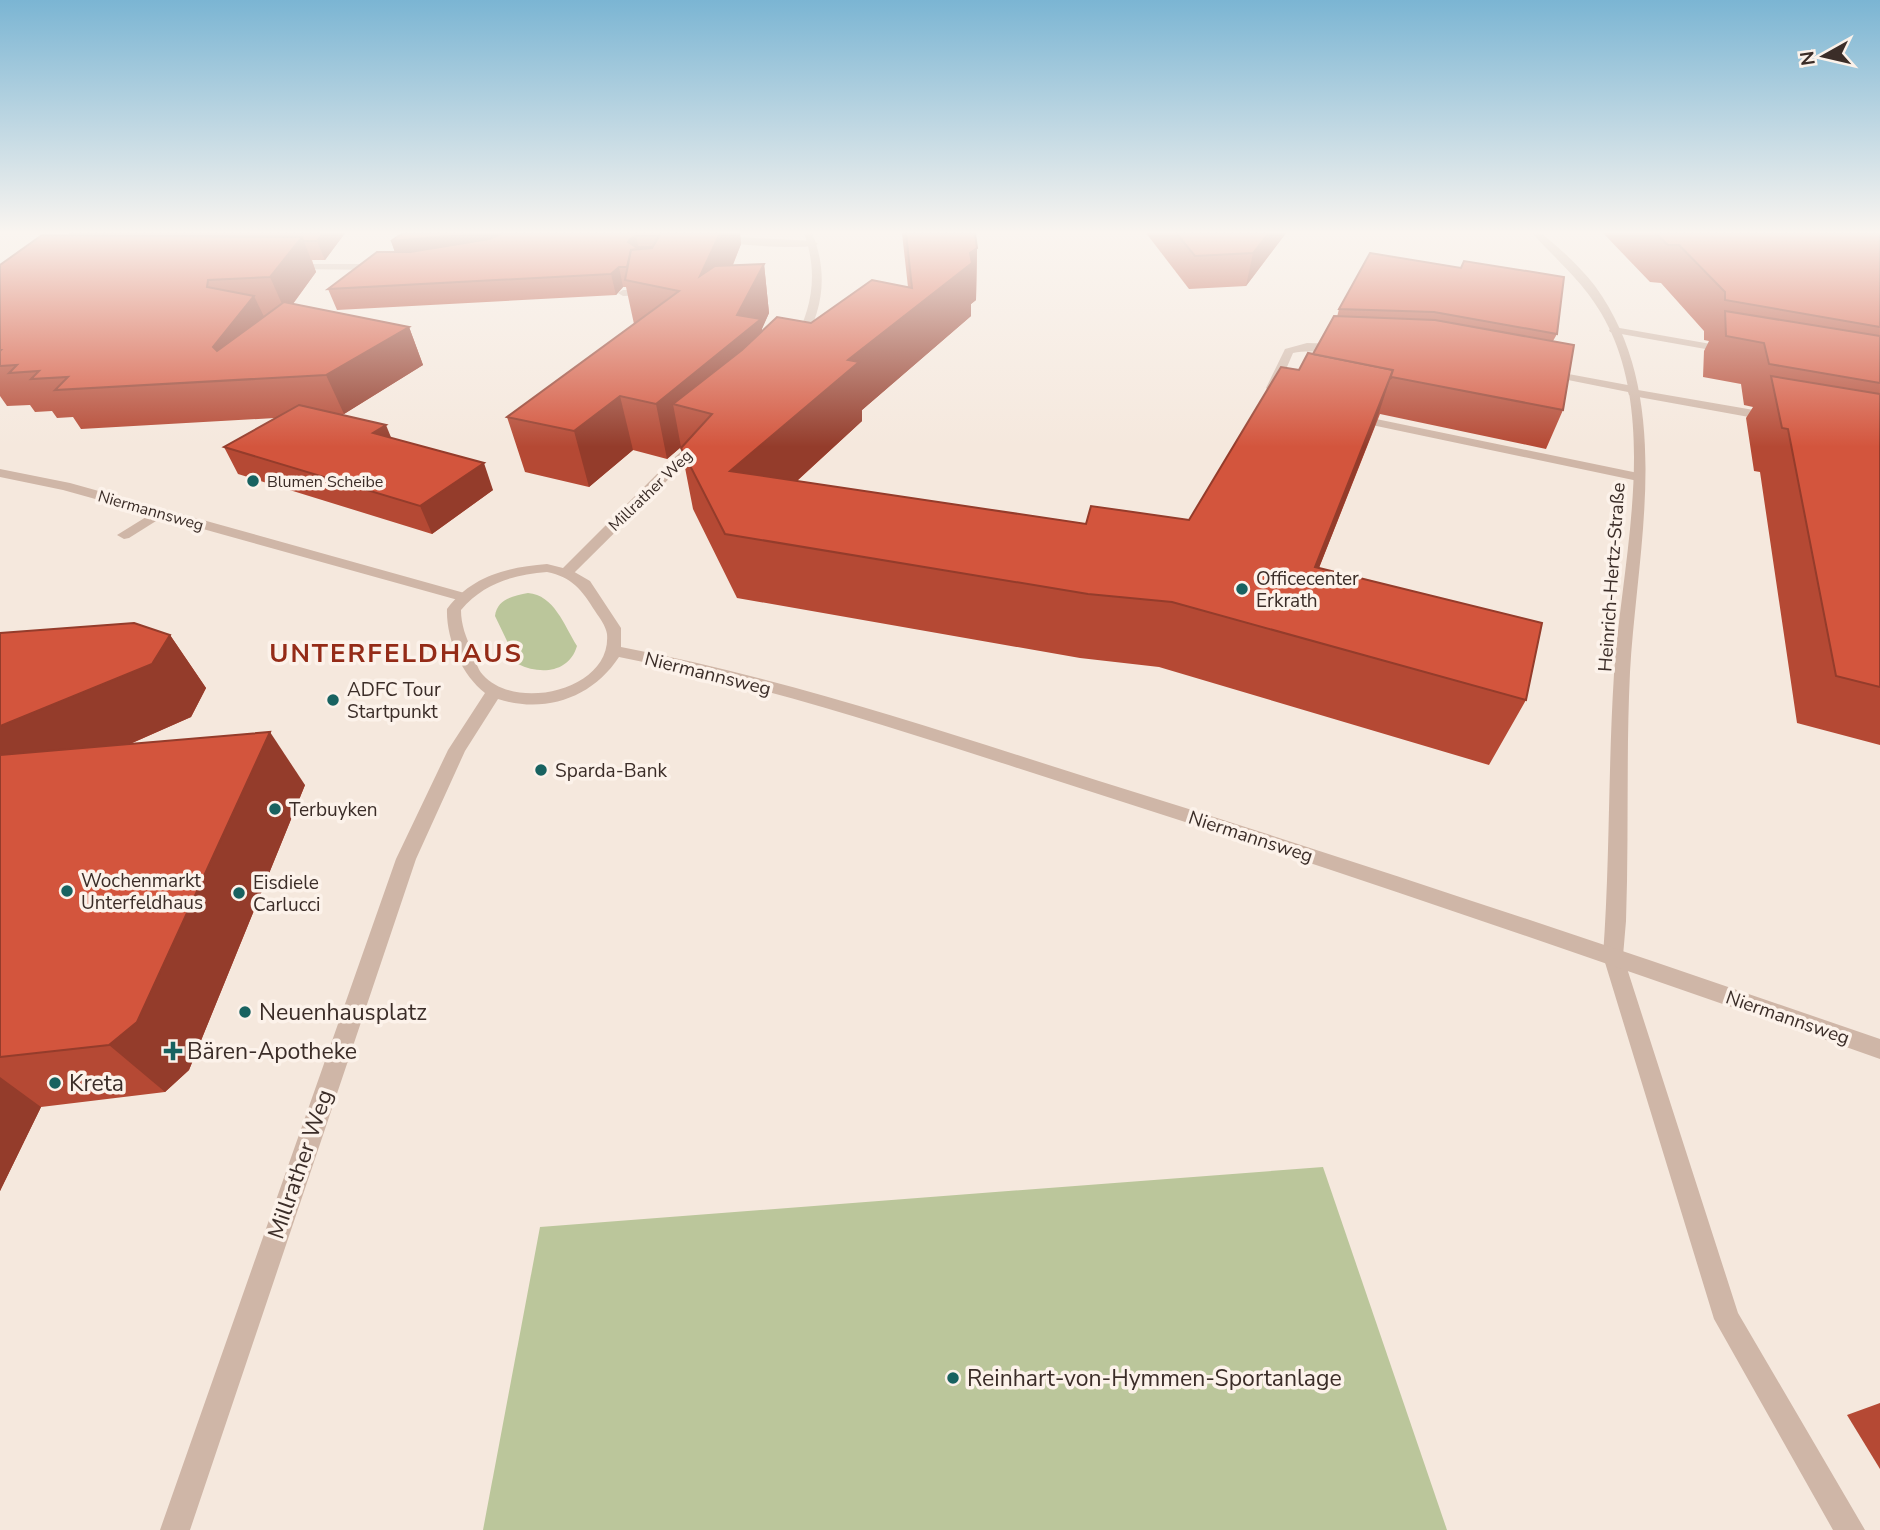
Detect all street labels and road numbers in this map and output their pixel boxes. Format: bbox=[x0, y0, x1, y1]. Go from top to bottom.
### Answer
street label: Millrather Weg bbox=[604, 445, 697, 536]
street label: Heinrich-Hertz-Straße bbox=[1592, 482, 1632, 673]
street label: Niermannsweg bbox=[95, 485, 206, 537]
street label: Niermannsweg bbox=[642, 646, 774, 702]
street label: Niermannsweg bbox=[1185, 805, 1316, 869]
street label: Niermannsweg bbox=[1722, 985, 1853, 1051]
street label: Millrather Weg bbox=[260, 1085, 341, 1243]

